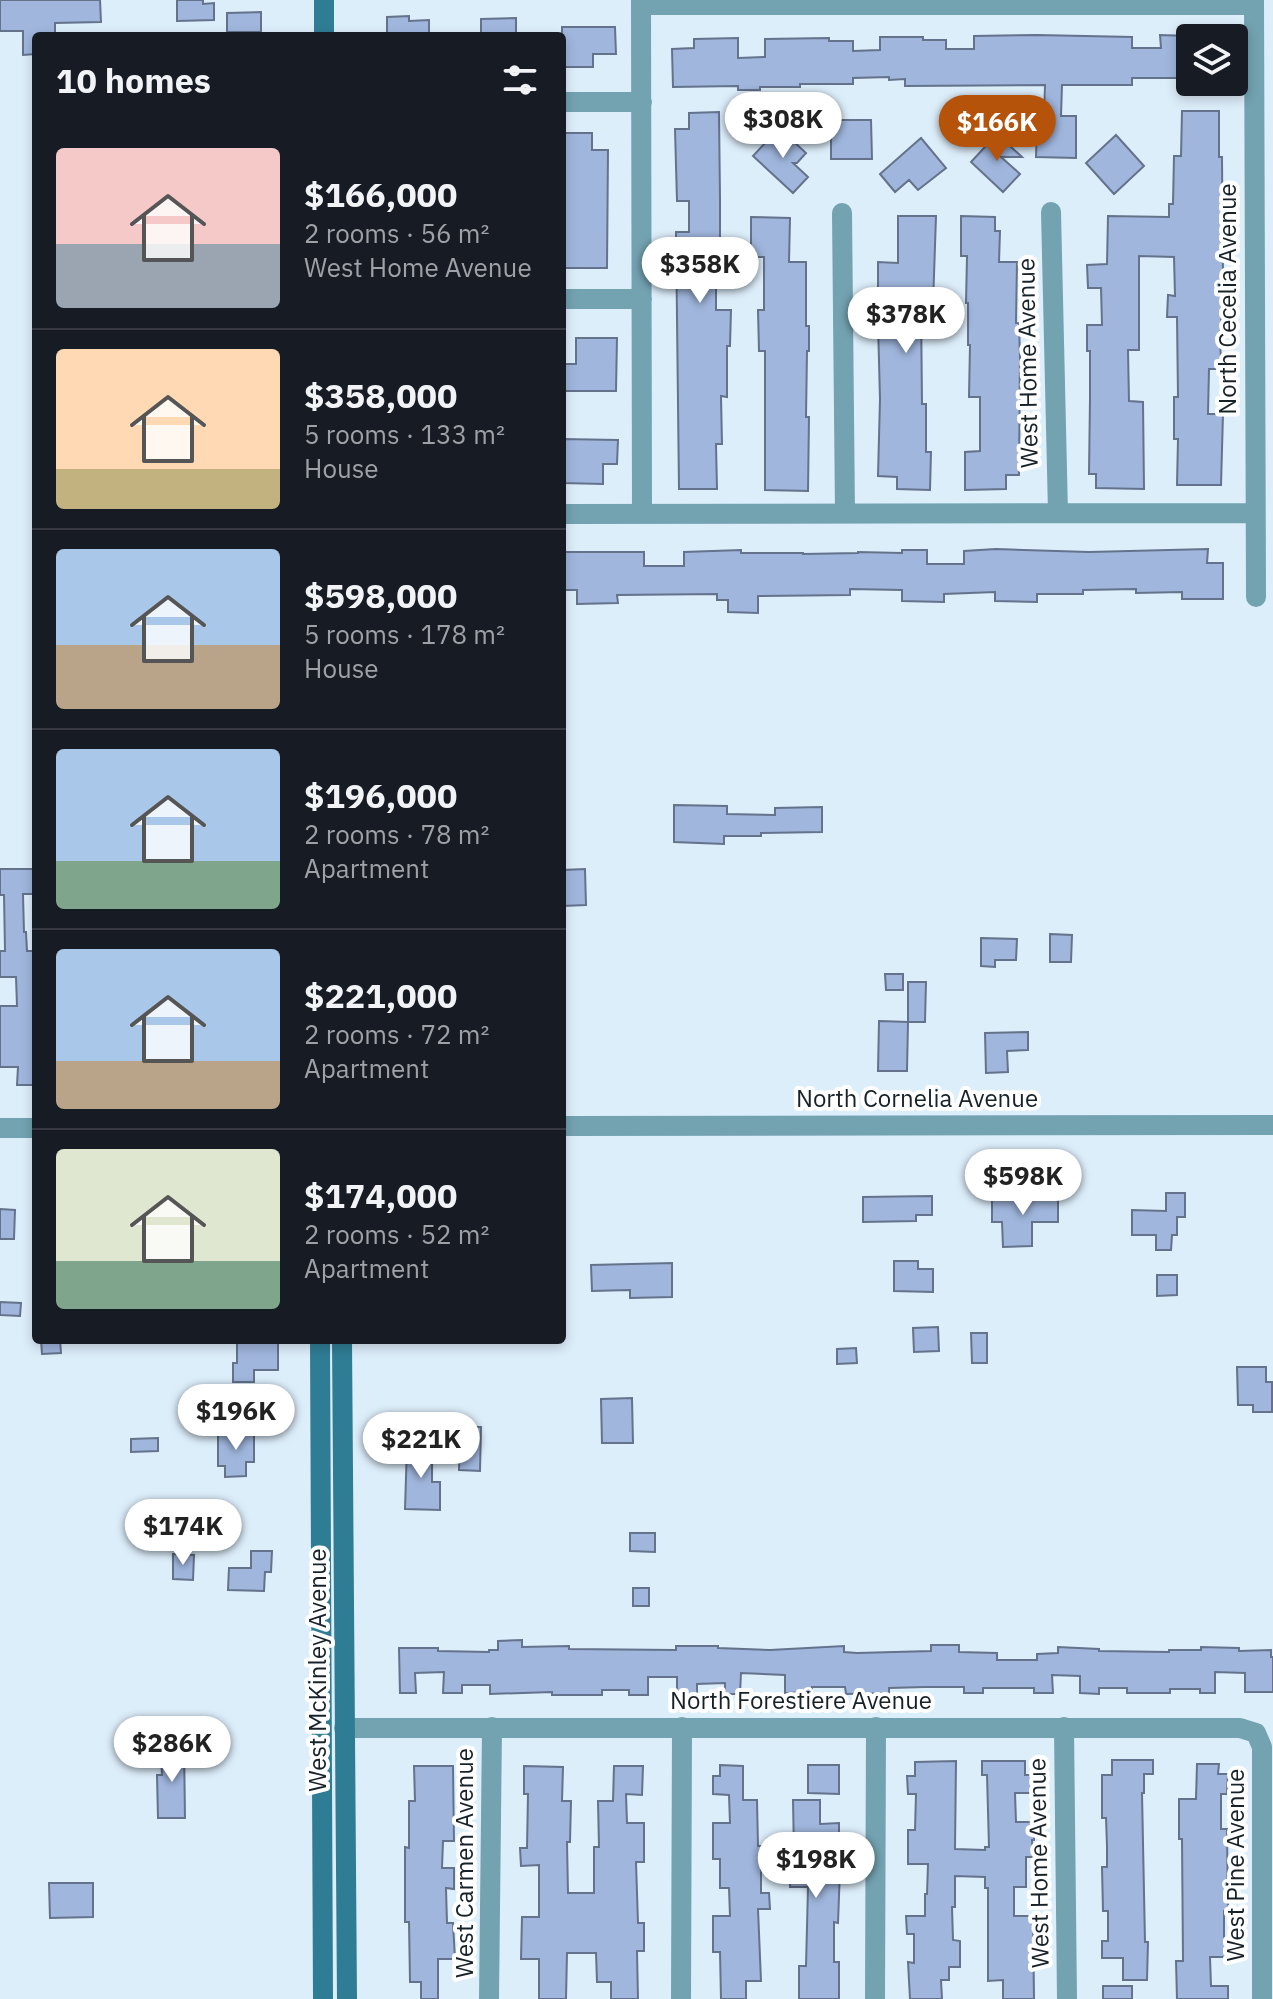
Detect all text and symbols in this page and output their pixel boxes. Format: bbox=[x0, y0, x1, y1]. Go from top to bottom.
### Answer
map controls bbox=[1176, 24, 1248, 96]
button: layers bbox=[1176, 24, 1248, 96]
text: 10 homes bbox=[56, 58, 211, 102]
icon: filters bbox=[498, 58, 542, 102]
pin: $308K bbox=[727, 92, 839, 160]
pin: $166K bbox=[941, 95, 1053, 163]
text: $308K bbox=[743, 101, 823, 135]
text: $166K bbox=[957, 104, 1037, 138]
text: $166,000 bbox=[304, 172, 457, 216]
icon: home bbox=[120, 180, 216, 276]
street label: North Cecelia Avenue bbox=[1211, 183, 1243, 415]
text: 2 rooms · 56 m² bbox=[304, 216, 489, 250]
pin: $358K bbox=[644, 237, 756, 305]
text: $358K bbox=[660, 246, 740, 280]
text: West Home Avenue bbox=[304, 250, 532, 284]
street label: West Home Avenue bbox=[1009, 258, 1045, 468]
pin: $378K bbox=[850, 287, 962, 355]
text: $378K bbox=[866, 296, 946, 330]
text: $358,000 bbox=[304, 373, 457, 417]
icon: home bbox=[120, 381, 216, 477]
text: 5 rooms · 133 m² bbox=[304, 417, 505, 451]
text: House bbox=[304, 451, 379, 485]
text: $598,000 bbox=[304, 573, 457, 617]
icon: home bbox=[120, 581, 216, 677]
text: 5 rooms · 178 m² bbox=[304, 617, 505, 651]
text: House bbox=[304, 651, 379, 685]
text: $196,000 bbox=[304, 773, 457, 817]
icon: home bbox=[120, 781, 216, 877]
text: 2 rooms · 78 m² bbox=[304, 817, 489, 851]
text: Apartment bbox=[304, 851, 429, 885]
text: $221,000 bbox=[304, 973, 457, 1017]
icon: home bbox=[120, 981, 216, 1077]
text: 2 rooms · 72 m² bbox=[304, 1017, 489, 1051]
text: Apartment bbox=[304, 1051, 429, 1085]
street label: North Cornelia Avenue bbox=[796, 1082, 1038, 1114]
pin: $598K bbox=[967, 1149, 1079, 1217]
text: $598K bbox=[983, 1158, 1063, 1192]
text: $174,000 bbox=[304, 1173, 457, 1217]
icon: home bbox=[120, 1181, 216, 1277]
text: 2 rooms · 52 m² bbox=[304, 1217, 489, 1251]
text: Apartment bbox=[304, 1251, 429, 1285]
pin: $196K bbox=[180, 1384, 292, 1452]
text: $196K bbox=[196, 1393, 276, 1427]
pin: $221K bbox=[365, 1412, 477, 1480]
text: $221K bbox=[381, 1421, 461, 1455]
pin: $174K bbox=[127, 1499, 239, 1567]
text: $174K bbox=[143, 1508, 223, 1542]
street label: West McKinley Avenue bbox=[301, 1548, 333, 1792]
street label: North Forestiere Avenue bbox=[670, 1684, 932, 1716]
pin: $286K bbox=[116, 1716, 228, 1784]
text: $286K bbox=[132, 1725, 212, 1759]
street label: West Carmen Avenue bbox=[448, 1748, 480, 1978]
street label: West Home Avenue bbox=[1020, 1758, 1056, 1968]
street label: West Pine Avenue bbox=[1219, 1769, 1251, 1961]
pin: $198K bbox=[760, 1832, 872, 1900]
text: $198K bbox=[776, 1841, 856, 1875]

